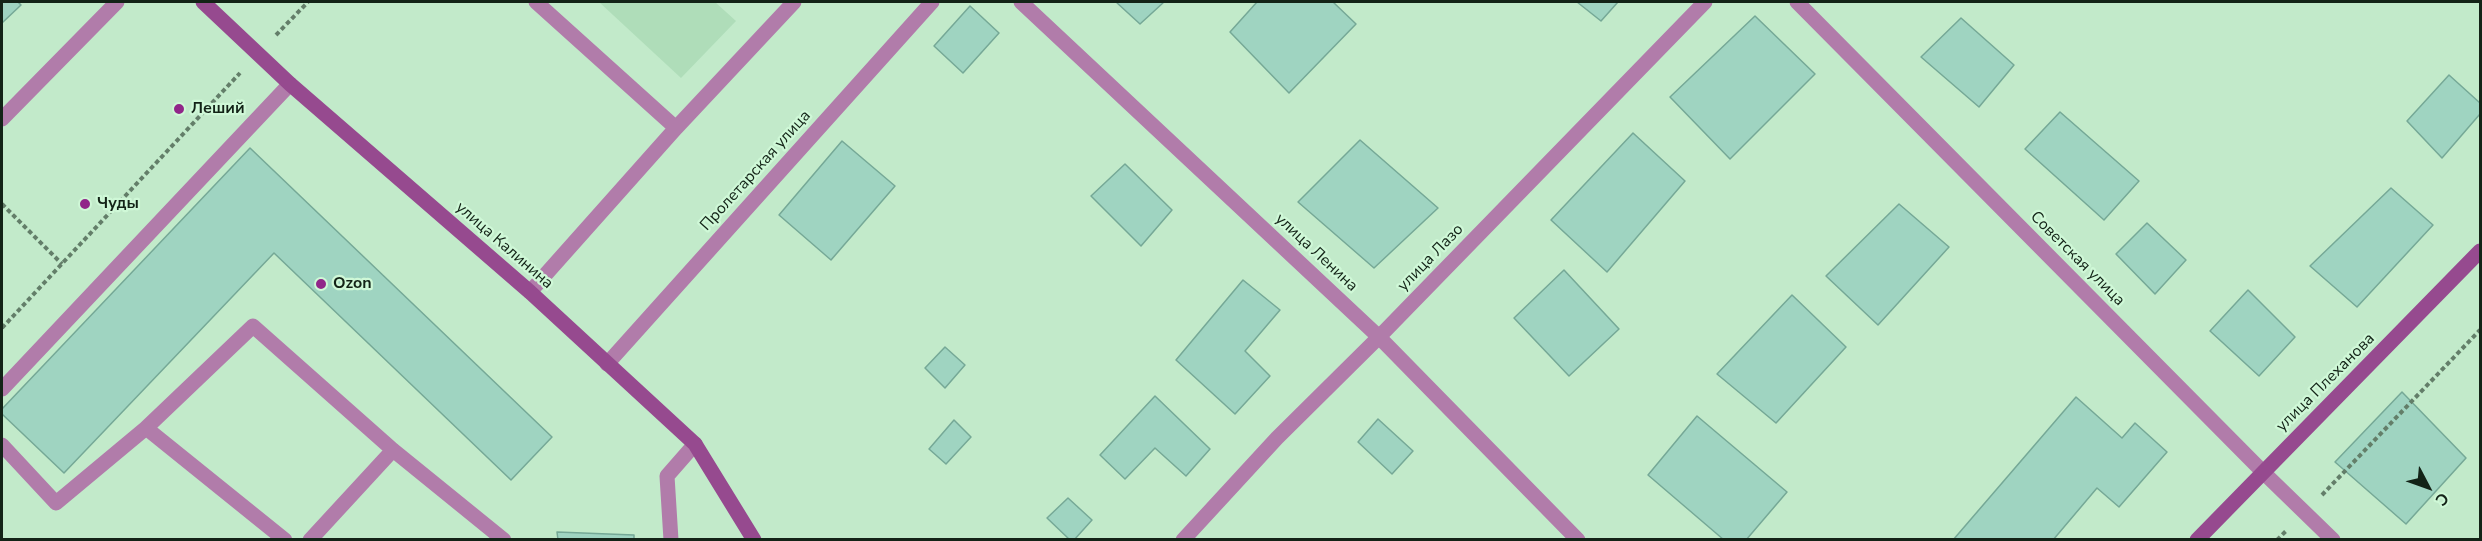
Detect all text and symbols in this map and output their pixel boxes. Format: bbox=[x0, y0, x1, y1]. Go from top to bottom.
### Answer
place label: Леший bbox=[191, 99, 245, 119]
marker: Леший bbox=[172, 102, 186, 116]
street label: Пролетарская улица bbox=[697, 107, 815, 235]
place label: Чуды bbox=[97, 194, 139, 214]
marker: Чуды bbox=[78, 197, 92, 211]
street label: улица Калинина bbox=[451, 198, 557, 294]
street label: Советская улица bbox=[2026, 208, 2128, 310]
street label: улица Ленина bbox=[1271, 210, 1361, 296]
street label: улица Лазо bbox=[1394, 220, 1468, 296]
place label: Ozon bbox=[333, 274, 372, 294]
marker: Ozon bbox=[314, 277, 328, 291]
street label: улица Плеханова bbox=[2273, 330, 2379, 436]
north arrow bbox=[2398, 457, 2458, 517]
text: С bbox=[2430, 487, 2453, 510]

